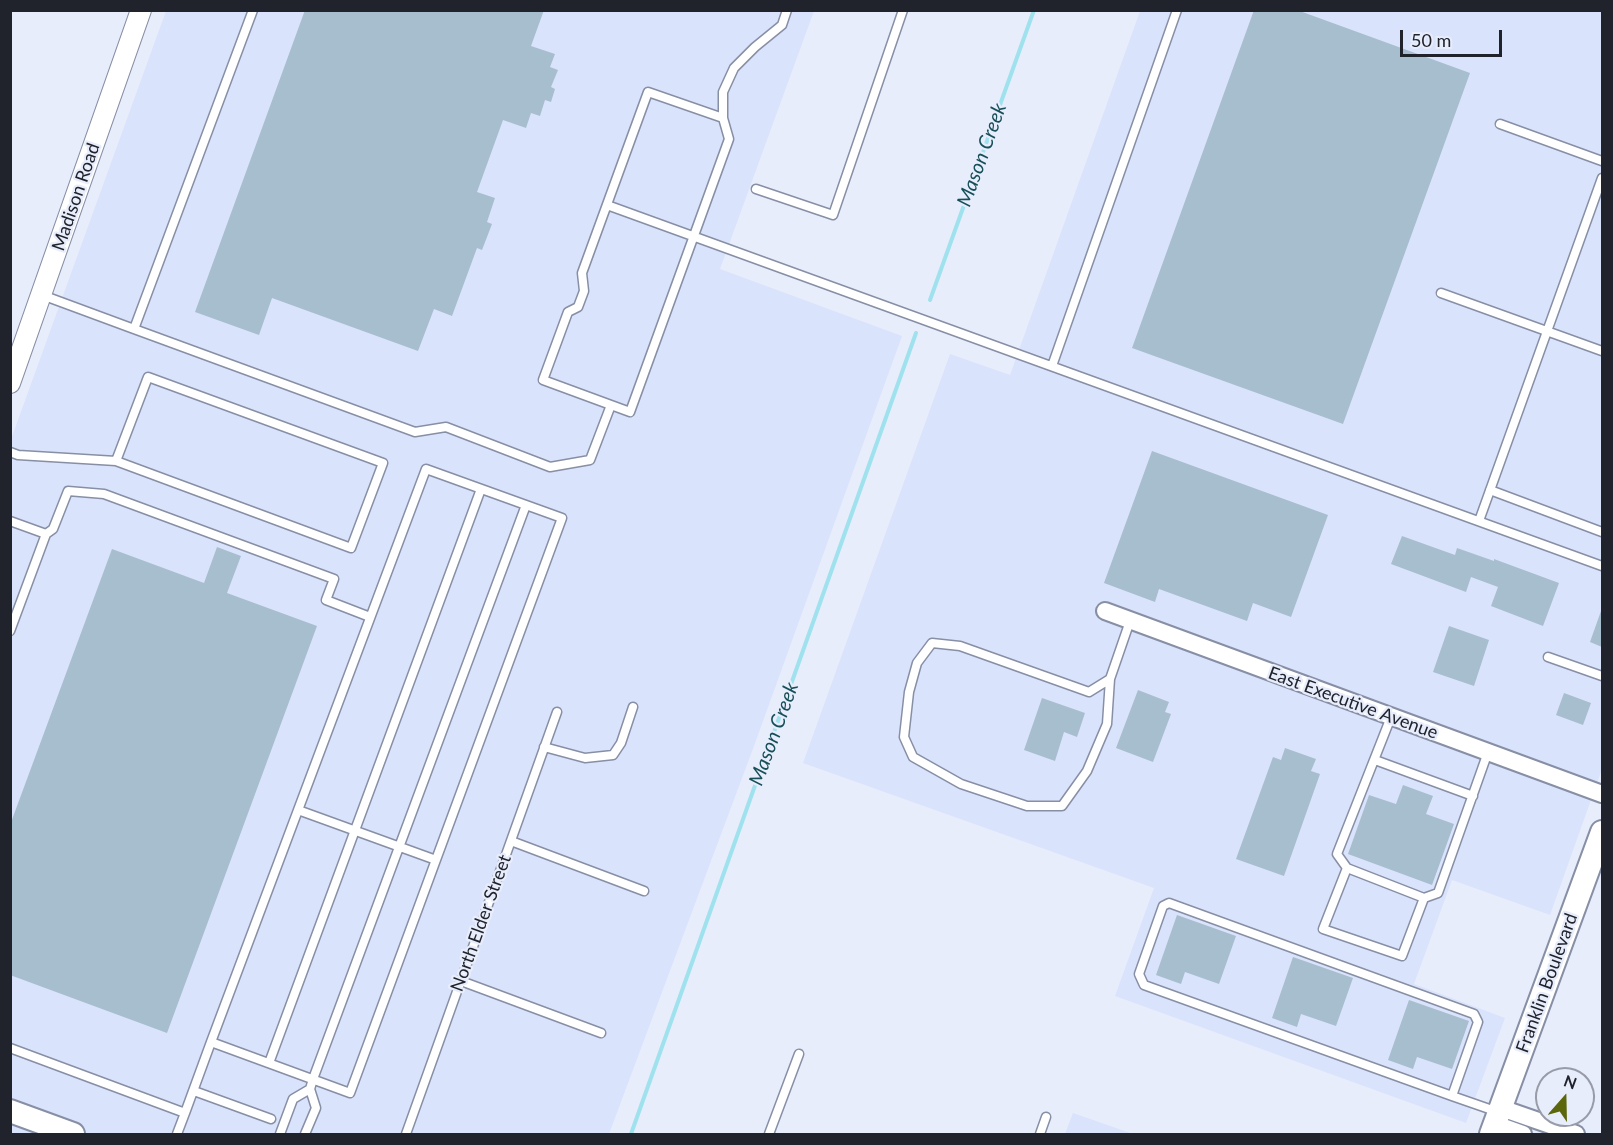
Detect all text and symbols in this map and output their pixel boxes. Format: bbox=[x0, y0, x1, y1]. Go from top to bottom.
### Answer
scale bar bbox=[1403, 18, 1505, 56]
text: 50 m bbox=[1411, 29, 1451, 51]
water label: Mason Creek bbox=[952, 100, 1012, 210]
street label: Madison Road bbox=[47, 140, 105, 254]
street label: East Executive Avenue bbox=[1265, 662, 1441, 744]
water label: Mason Creek bbox=[744, 679, 804, 789]
street label: North Elder Street bbox=[446, 852, 516, 994]
street label: Franklin Boulevard bbox=[1512, 910, 1582, 1056]
north arrow bbox=[1535, 1067, 1595, 1127]
text: N bbox=[1562, 1070, 1580, 1093]

